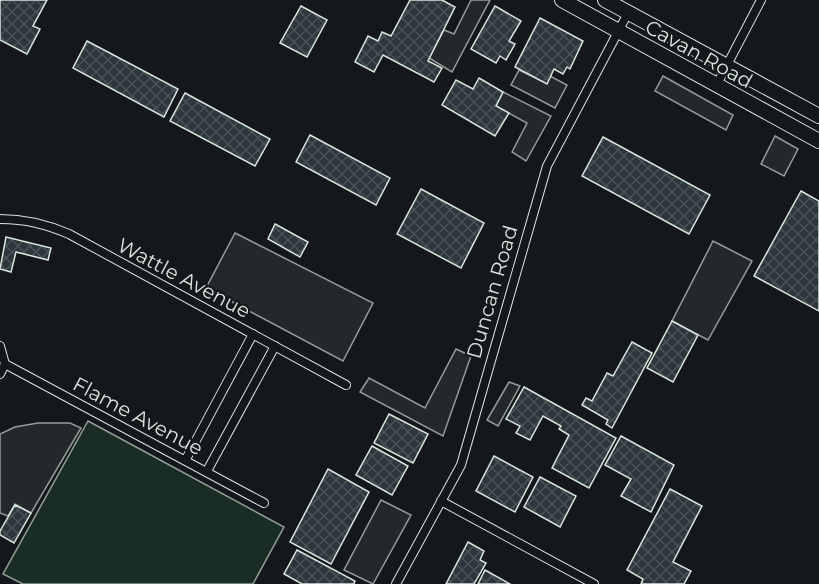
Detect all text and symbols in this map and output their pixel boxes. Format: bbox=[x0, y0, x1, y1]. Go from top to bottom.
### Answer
street label: Cavan Road bbox=[641, 15, 757, 93]
street label: Duncan Road bbox=[462, 223, 522, 361]
street label: Wattle Avenue bbox=[113, 233, 255, 323]
street label: Flame Avenue bbox=[69, 372, 207, 460]

